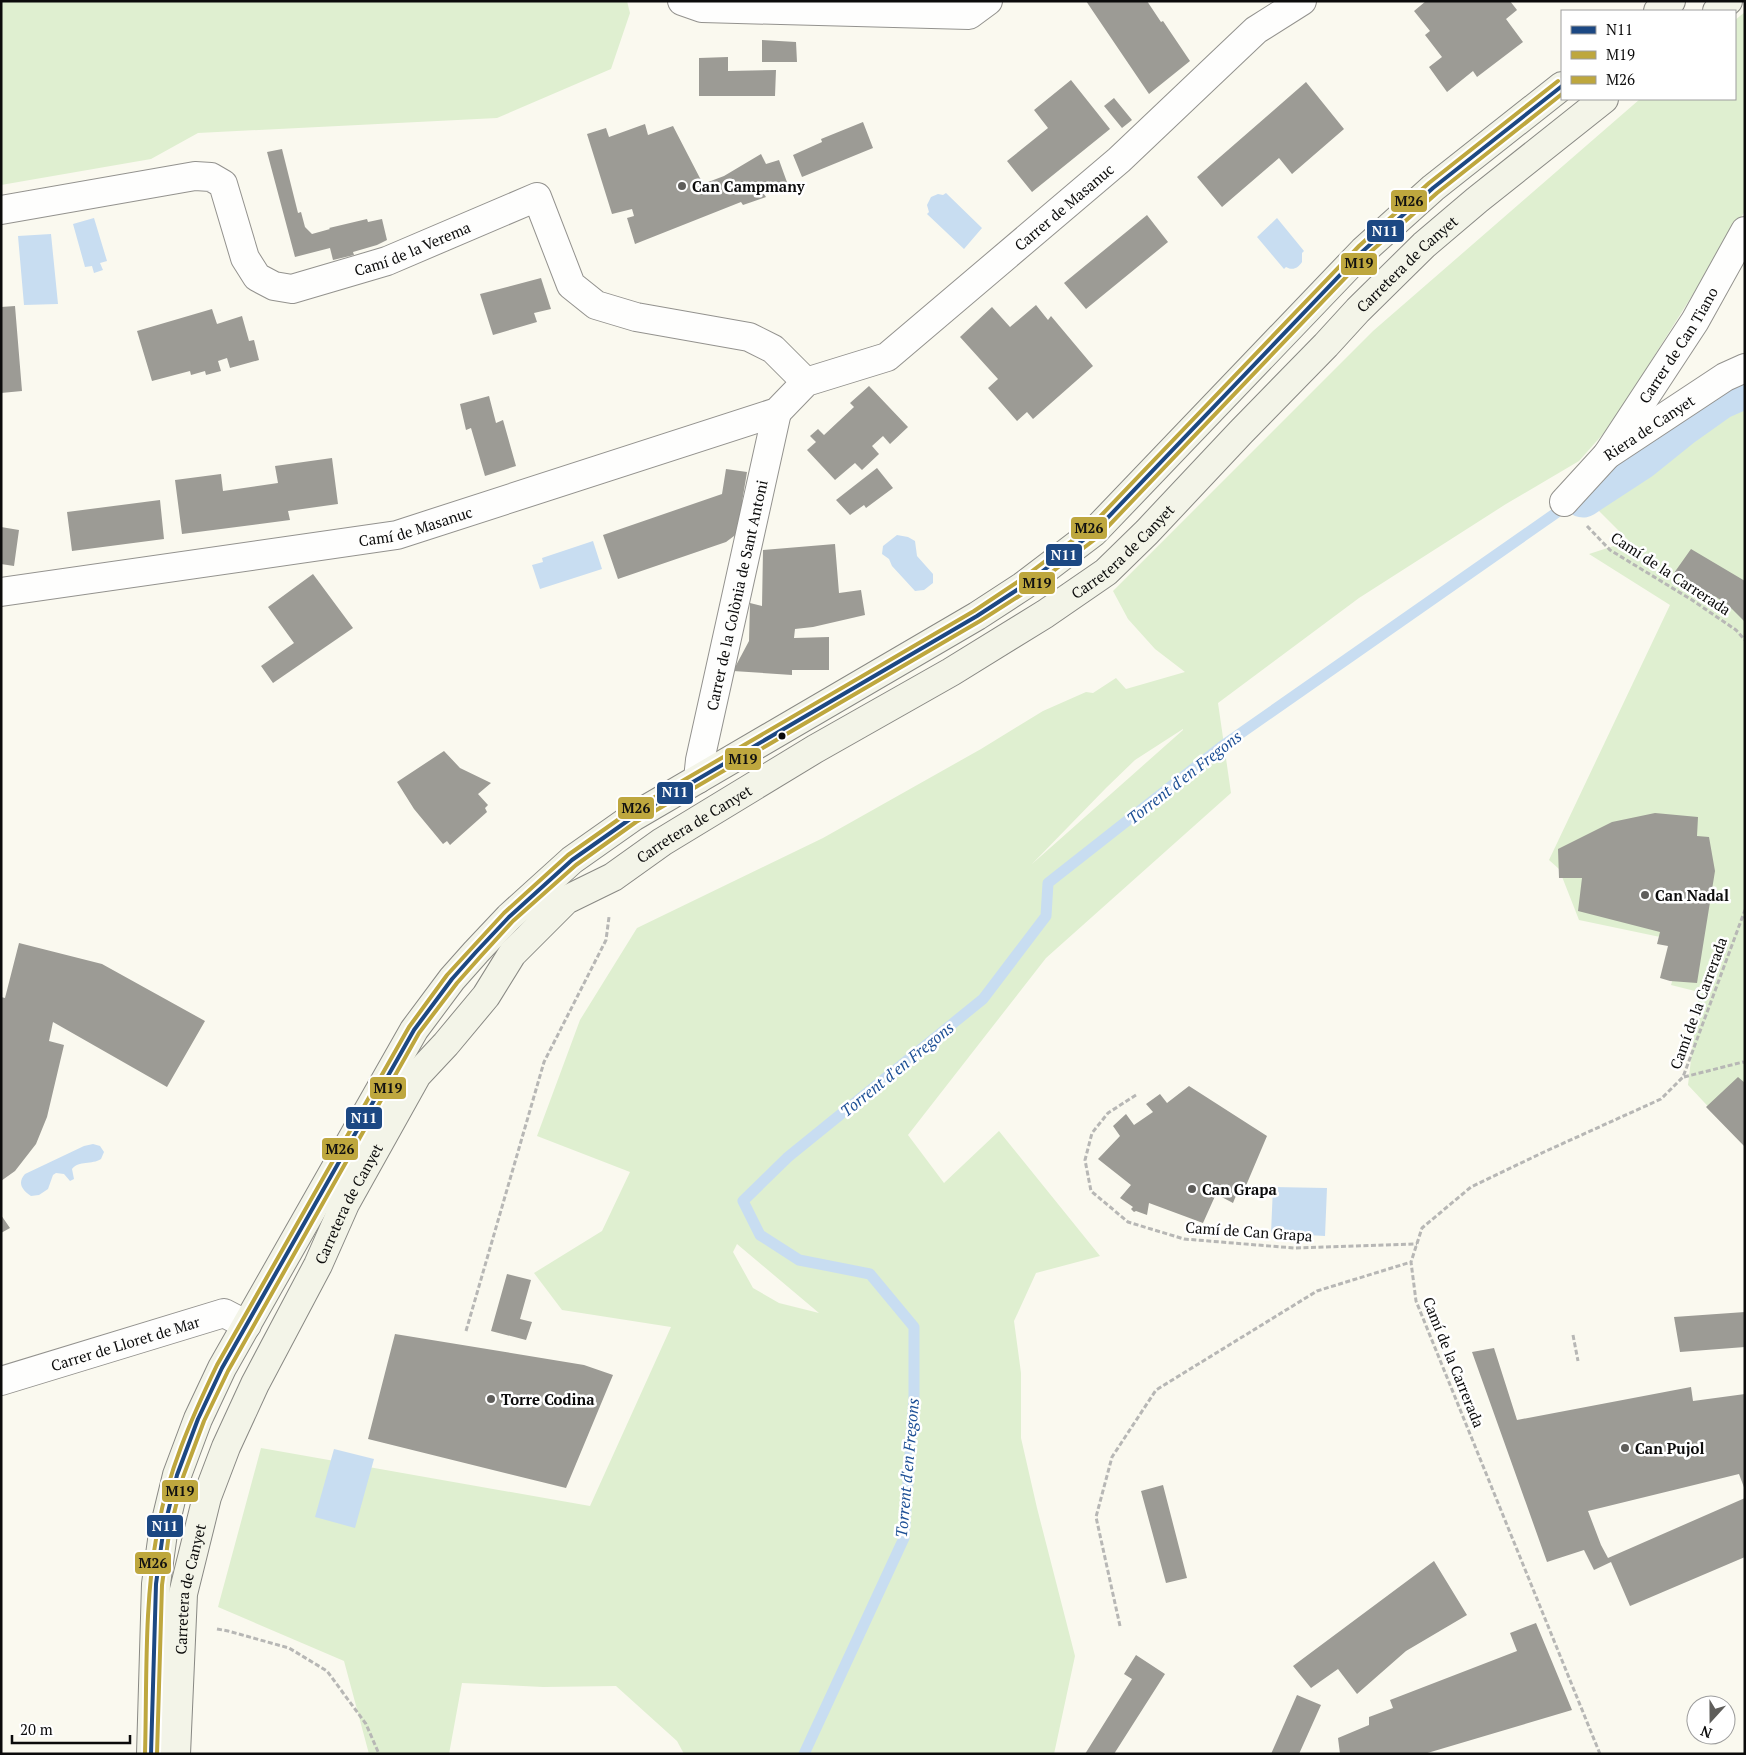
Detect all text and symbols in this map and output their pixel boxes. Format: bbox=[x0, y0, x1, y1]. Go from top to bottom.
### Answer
legend bbox=[1561, 10, 1736, 100]
text: N11 bbox=[1606, 19, 1633, 39]
text: M19 bbox=[1606, 44, 1635, 64]
text: M26 bbox=[1606, 69, 1635, 89]
street label: Carrer de Masanuc bbox=[1010, 159, 1118, 255]
place label: Can Campmany bbox=[692, 176, 806, 196]
marker: Can Campmany bbox=[676, 180, 688, 192]
line badge: M26 bbox=[1390, 189, 1428, 213]
text: M26 bbox=[1395, 191, 1424, 210]
street label: Carretera de Canyet bbox=[1352, 211, 1462, 316]
street label: Camí de la Verema bbox=[352, 216, 474, 280]
line badge: N11 bbox=[1366, 219, 1405, 243]
text: N11 bbox=[1372, 221, 1398, 240]
line badge: M19 bbox=[1340, 252, 1378, 276]
text: M19 bbox=[1345, 253, 1374, 272]
street label: Carrer de Can Tiano bbox=[1634, 283, 1722, 407]
street label: Riera de Canyet bbox=[1600, 390, 1699, 464]
street label: Carrer de la Colònia de Sant Antoni bbox=[701, 478, 772, 712]
street label: Carretera de Canyet bbox=[1067, 499, 1178, 603]
street label: Camí de Masanuc bbox=[357, 501, 475, 550]
line badge: M26 bbox=[1070, 516, 1108, 540]
text: M26 bbox=[1075, 518, 1104, 537]
street label: Camí de la Carrerada bbox=[1607, 527, 1735, 620]
line badge: N11 bbox=[1045, 543, 1083, 567]
text: N11 bbox=[1051, 545, 1077, 564]
line badge: M19 bbox=[1018, 571, 1056, 595]
text: M19 bbox=[1023, 573, 1052, 592]
water label: Torrent d'en Fregons bbox=[1122, 725, 1246, 829]
unlabelled marker bbox=[777, 731, 787, 741]
line badge: M19 bbox=[724, 747, 762, 771]
text: M19 bbox=[729, 749, 758, 768]
street label: Carretera de Canyet bbox=[632, 780, 756, 867]
line badge: N11 bbox=[656, 781, 694, 805]
text: N11 bbox=[662, 782, 688, 801]
line badge: M26 bbox=[617, 796, 655, 820]
text: M26 bbox=[622, 798, 651, 817]
place label: Can Nadal bbox=[1655, 885, 1729, 905]
marker: Can Nadal bbox=[1639, 889, 1651, 901]
street label: Camí de la Carrerada bbox=[1665, 934, 1731, 1072]
water label: Torrent d'en Fregons bbox=[836, 1016, 959, 1122]
line badge: M19 bbox=[369, 1076, 407, 1100]
text: M19 bbox=[374, 1078, 403, 1097]
line badge: N11 bbox=[345, 1106, 383, 1130]
text: N11 bbox=[351, 1108, 377, 1127]
line badge: M26 bbox=[321, 1137, 359, 1161]
street label: Carretera de Canyet bbox=[310, 1139, 387, 1267]
text: M26 bbox=[326, 1139, 355, 1158]
place label: Can Grapa bbox=[1202, 1179, 1277, 1199]
marker: Can Grapa bbox=[1186, 1183, 1198, 1195]
street label: Camí de Can Grapa bbox=[1185, 1217, 1314, 1245]
street label: Camí de la Carrerada bbox=[1419, 1294, 1489, 1431]
street label: Carrer de Lloret de Mar bbox=[48, 1311, 203, 1375]
place label: Torre Codina bbox=[501, 1389, 595, 1409]
marker: Torre Codina bbox=[485, 1393, 497, 1405]
water label: Torrent d'en Fregons bbox=[890, 1397, 924, 1539]
place label: Can Pujol bbox=[1635, 1438, 1704, 1458]
marker: Can Pujol bbox=[1619, 1442, 1631, 1454]
line badge: M19 bbox=[161, 1479, 199, 1503]
text: M19 bbox=[166, 1481, 195, 1500]
line badge: N11 bbox=[146, 1514, 184, 1538]
text: N11 bbox=[152, 1516, 178, 1535]
street label: Carretera de Canyet bbox=[170, 1521, 210, 1655]
line badge: M26 bbox=[134, 1551, 172, 1575]
text: M26 bbox=[139, 1553, 168, 1572]
north arrow bbox=[1686, 1695, 1736, 1745]
scale bar bbox=[12, 1712, 130, 1744]
text: 20 m bbox=[20, 1719, 53, 1739]
text: N bbox=[1697, 1722, 1715, 1743]

